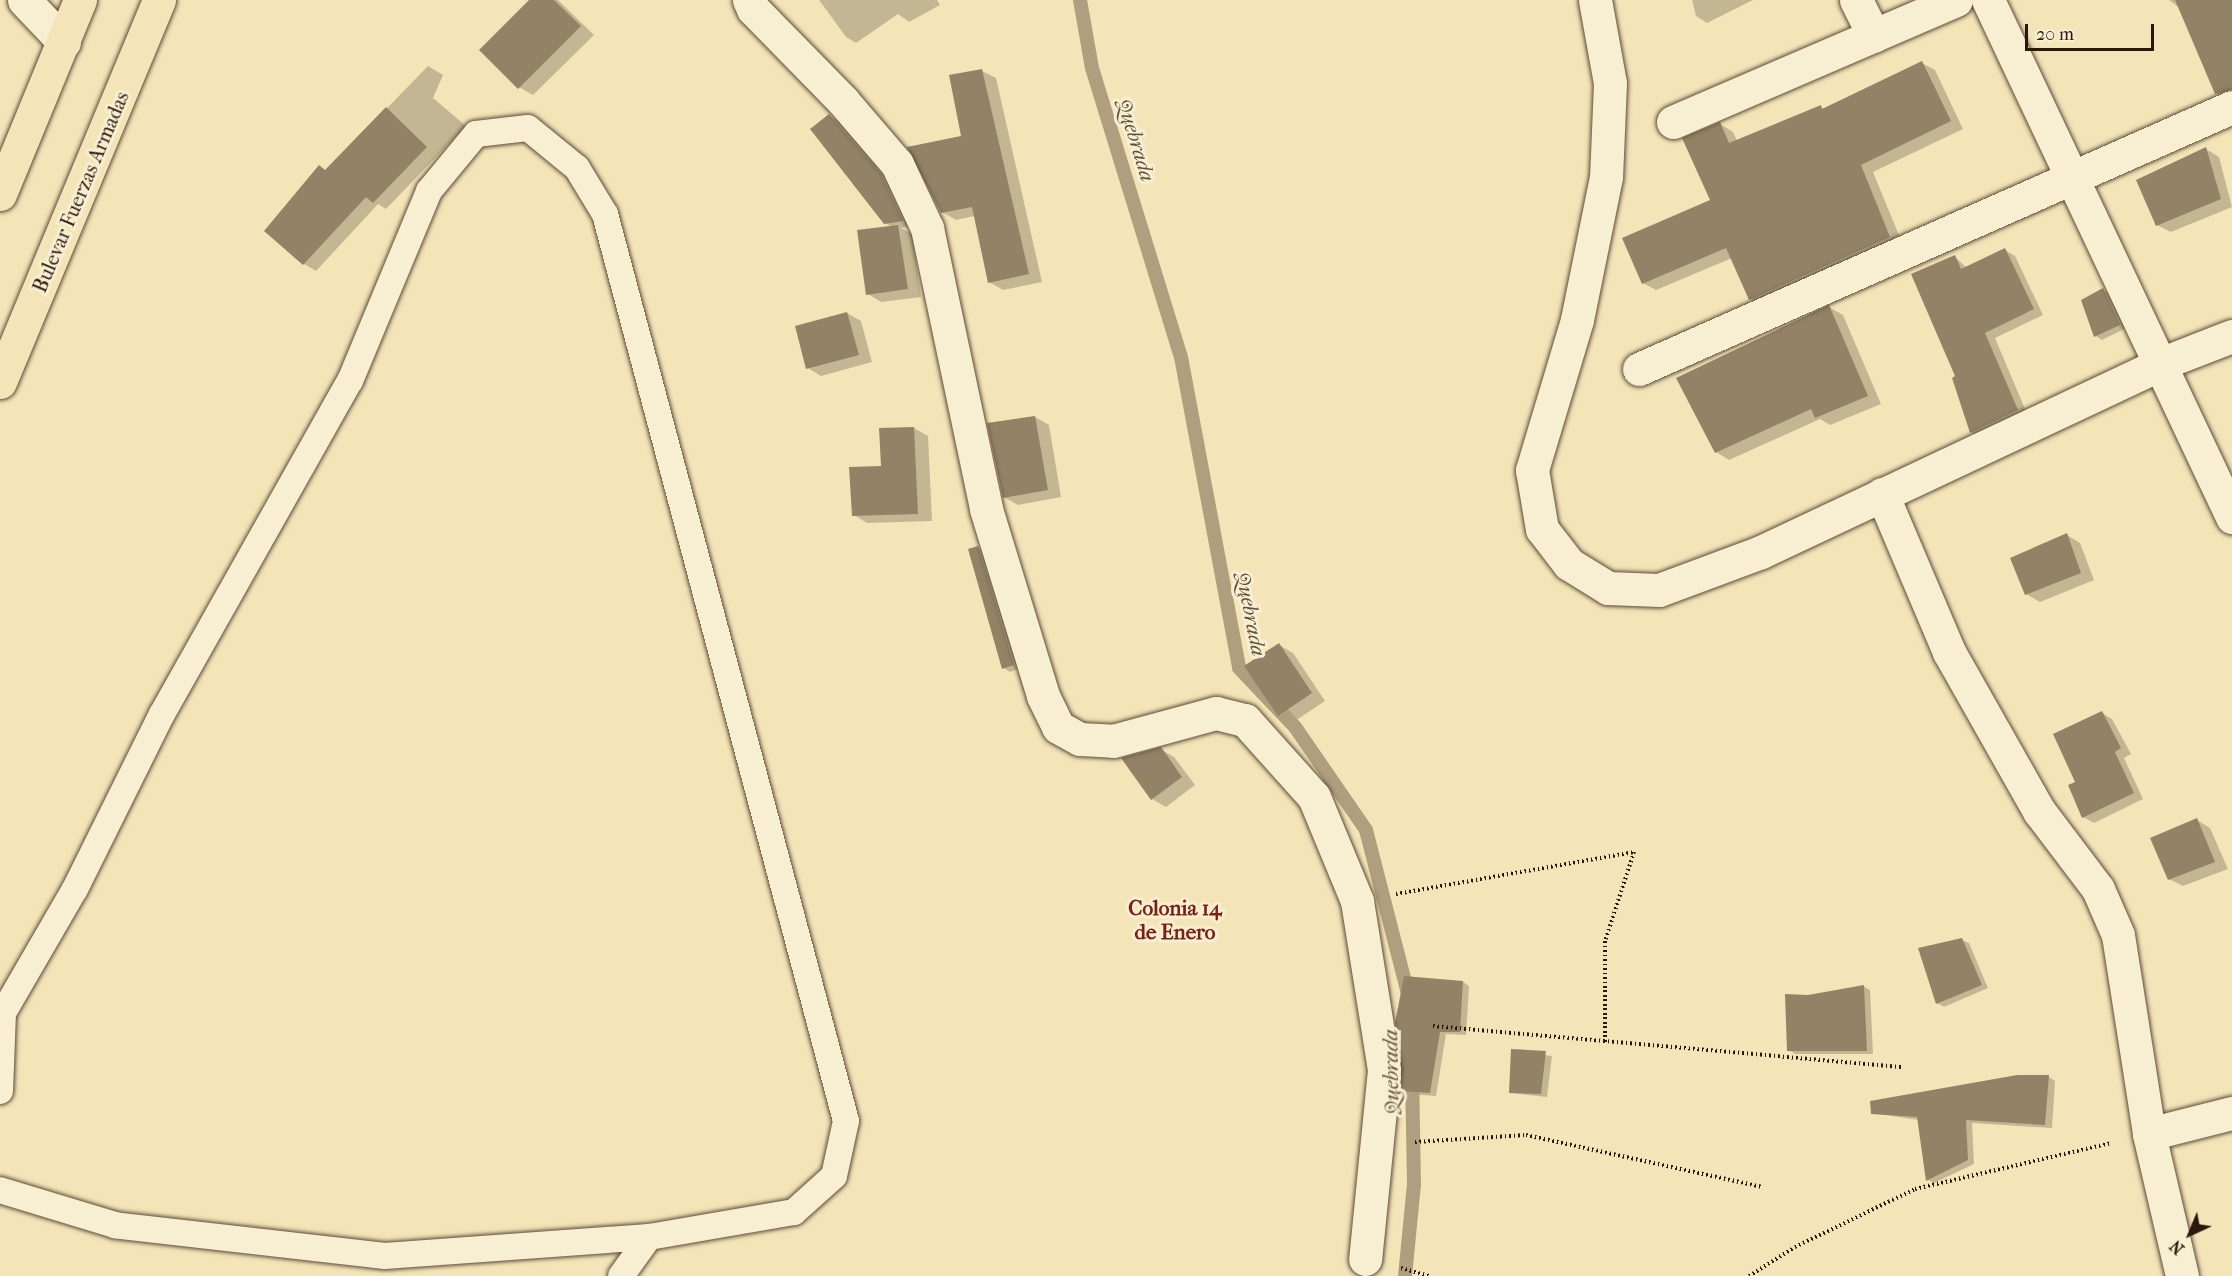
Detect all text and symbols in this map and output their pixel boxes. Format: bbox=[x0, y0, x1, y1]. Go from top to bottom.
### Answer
scale bar bbox=[2028, 12, 2157, 50]
text: 20 m bbox=[2036, 24, 2074, 45]
street label: Bulevar Fuerzas Armadas bbox=[28, 88, 134, 296]
water label: Quebrada bbox=[1111, 96, 1161, 184]
water label: Quebrada bbox=[1231, 570, 1271, 658]
district label: Colonia 14 de Enero bbox=[1128, 895, 1222, 945]
water label: Quebrada bbox=[1378, 1029, 1404, 1115]
north arrow bbox=[2160, 1204, 2220, 1264]
text: N bbox=[2166, 1236, 2188, 1258]

